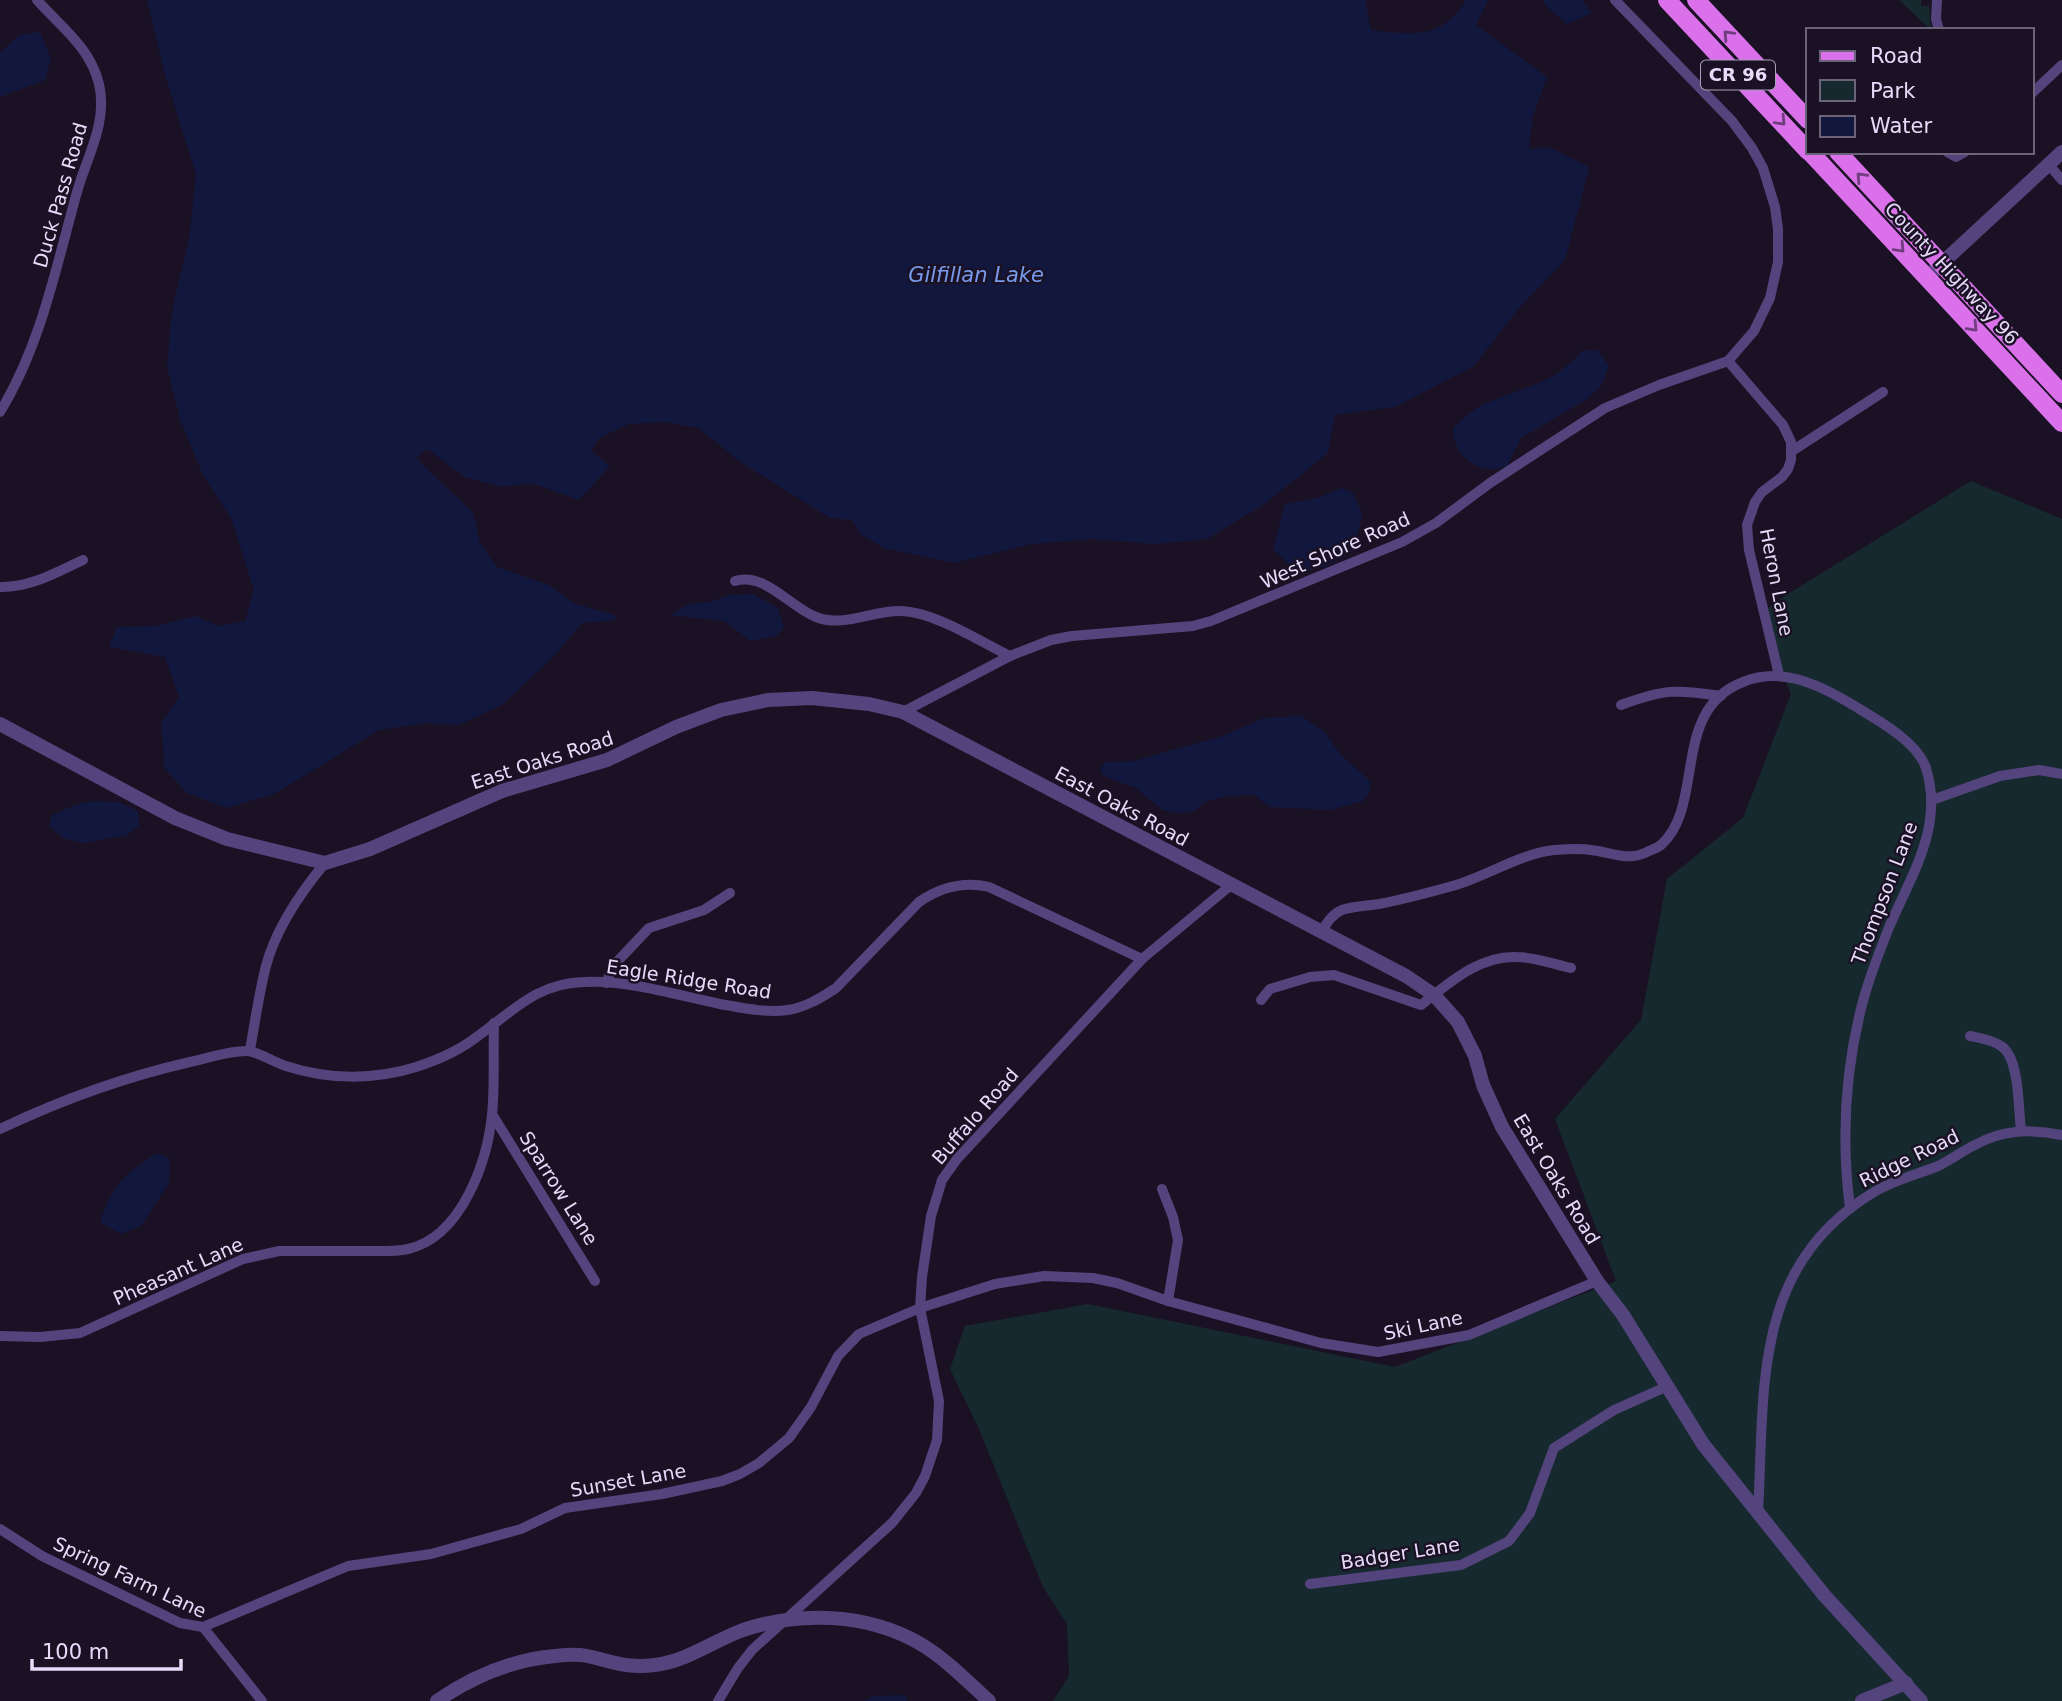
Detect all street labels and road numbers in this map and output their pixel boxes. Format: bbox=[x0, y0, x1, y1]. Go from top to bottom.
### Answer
road number: CR 96 bbox=[1701, 60, 1775, 90]
street label: Duck Pass Road bbox=[29, 120, 91, 270]
street label: County Highway 96 bbox=[1881, 197, 2023, 349]
street label: West Shore Road bbox=[1257, 507, 1413, 593]
street label: Heron Lane bbox=[1756, 526, 1798, 638]
street label: East Oaks Road bbox=[468, 727, 616, 793]
street label: East Oaks Road bbox=[1051, 761, 1193, 851]
street label: Thompson Lane bbox=[1846, 818, 1921, 969]
street label: Eagle Ridge Road bbox=[605, 955, 773, 1003]
street label: Buffalo Road bbox=[927, 1063, 1023, 1169]
street label: East Oaks Road bbox=[1509, 1110, 1605, 1248]
street label: Ridge Road bbox=[1856, 1124, 1962, 1192]
street label: Sparrow Lane bbox=[515, 1127, 603, 1249]
street label: Pheasant Lane bbox=[110, 1233, 246, 1309]
street label: Ski Lane bbox=[1381, 1306, 1465, 1344]
street label: Sunset Lane bbox=[568, 1459, 688, 1501]
street label: Spring Farm Lane bbox=[50, 1532, 210, 1622]
street label: Badger Lane bbox=[1339, 1533, 1461, 1573]

